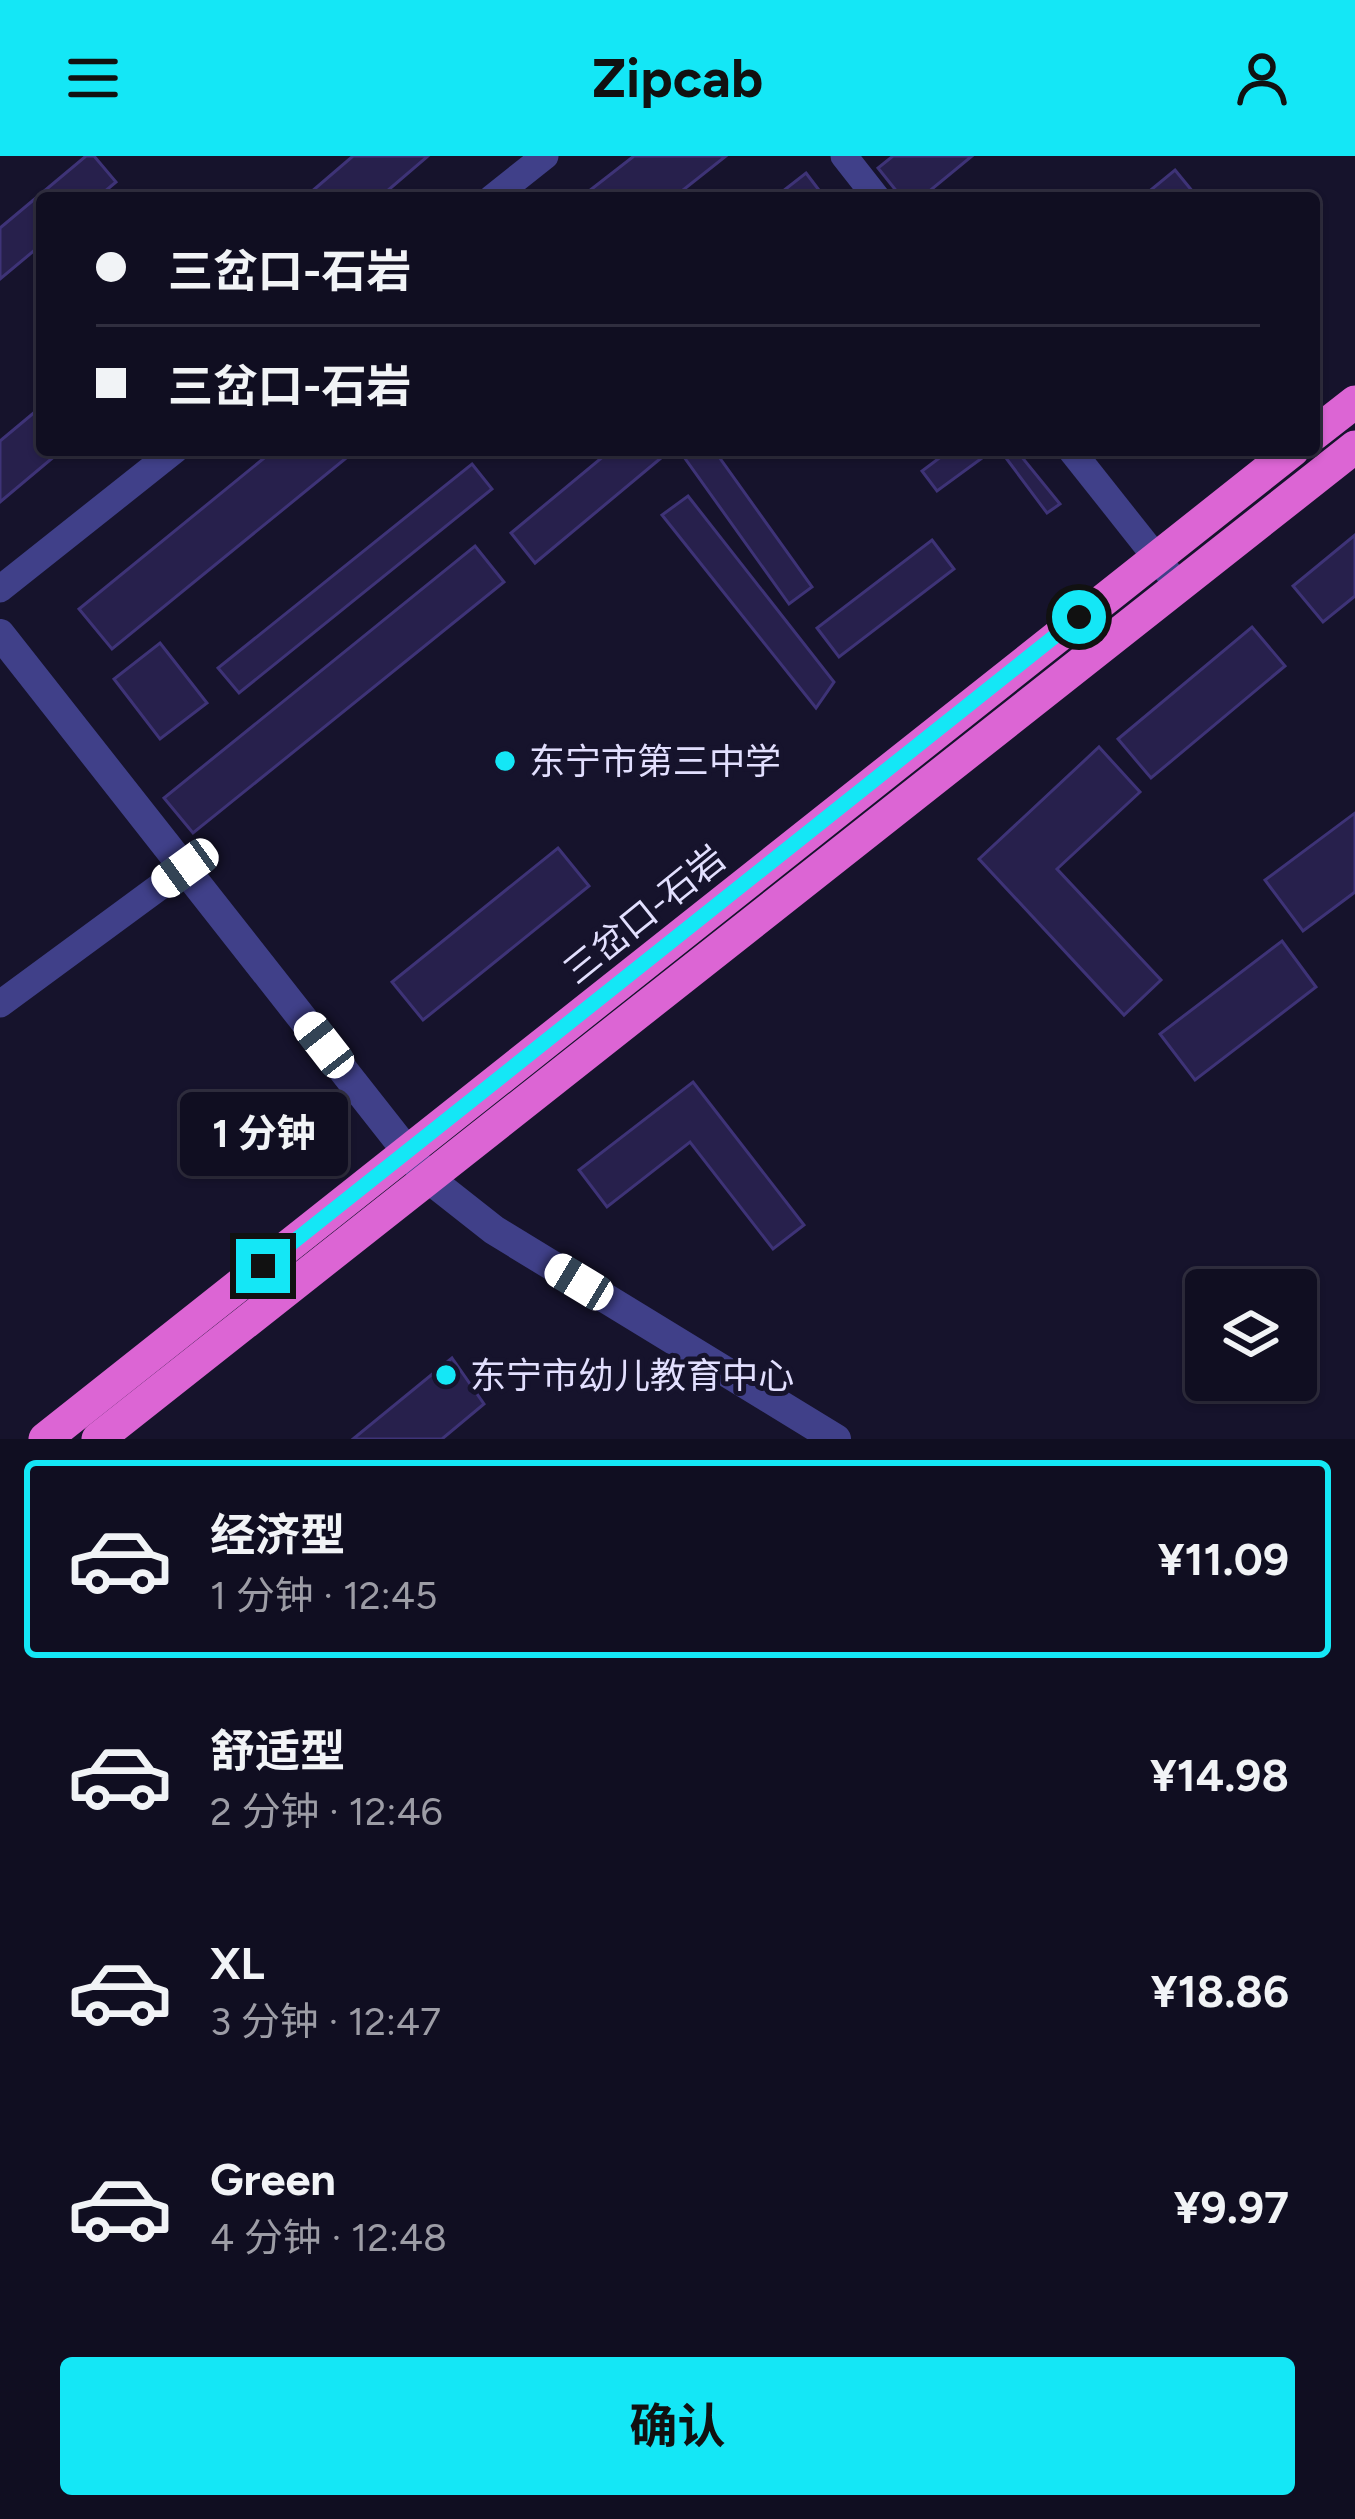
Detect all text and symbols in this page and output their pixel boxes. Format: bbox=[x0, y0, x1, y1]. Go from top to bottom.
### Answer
icon: menu bbox=[60, 45, 126, 111]
icon: person bbox=[1229, 45, 1295, 111]
text: Zipcab bbox=[592, 46, 763, 111]
text: 三岔口-石岩 bbox=[168, 244, 411, 298]
text: 三岔口-石岩 bbox=[168, 359, 411, 413]
route start bbox=[1052, 590, 1106, 644]
place label: 东宁市第三中学 bbox=[529, 740, 781, 783]
marker: 东宁市第三中学 bbox=[492, 748, 518, 774]
car bbox=[145, 832, 225, 904]
street label: 三岔口-石岩 bbox=[555, 836, 734, 992]
car bbox=[288, 1006, 360, 1084]
callout: 1 分钟 bbox=[179, 1092, 347, 1176]
text: 1 分钟 bbox=[212, 1110, 316, 1157]
route end bbox=[236, 1239, 290, 1293]
car bbox=[539, 1248, 619, 1316]
map controls bbox=[1185, 1269, 1317, 1401]
button: layers bbox=[1185, 1269, 1317, 1401]
place label: 东宁市幼儿教育中心 bbox=[470, 1354, 794, 1397]
marker: 东宁市幼儿教育中心 bbox=[433, 1362, 459, 1388]
icon: car bbox=[66, 1505, 174, 1613]
text: 经济型 bbox=[210, 1508, 345, 1562]
text: ¥11.09 bbox=[1158, 1532, 1289, 1586]
text: 1 分钟 · 12:45 bbox=[210, 1572, 437, 1619]
icon: car bbox=[66, 1721, 174, 1829]
text: 舒适型 bbox=[210, 1724, 345, 1778]
text: ¥14.98 bbox=[1150, 1748, 1289, 1802]
text: 2 分钟 · 12:46 bbox=[210, 1788, 443, 1835]
text: XL bbox=[210, 1936, 265, 1990]
icon: car bbox=[66, 1937, 174, 2045]
text: ¥18.86 bbox=[1151, 1964, 1289, 2018]
text: 3 分钟 · 12:47 bbox=[210, 1998, 441, 2045]
text: Green bbox=[210, 2152, 336, 2206]
icon: car bbox=[66, 2153, 174, 2261]
text: ¥9.97 bbox=[1174, 2180, 1289, 2234]
text: 4 分钟 · 12:48 bbox=[210, 2214, 447, 2261]
button: 确认 bbox=[60, 2357, 1295, 2495]

